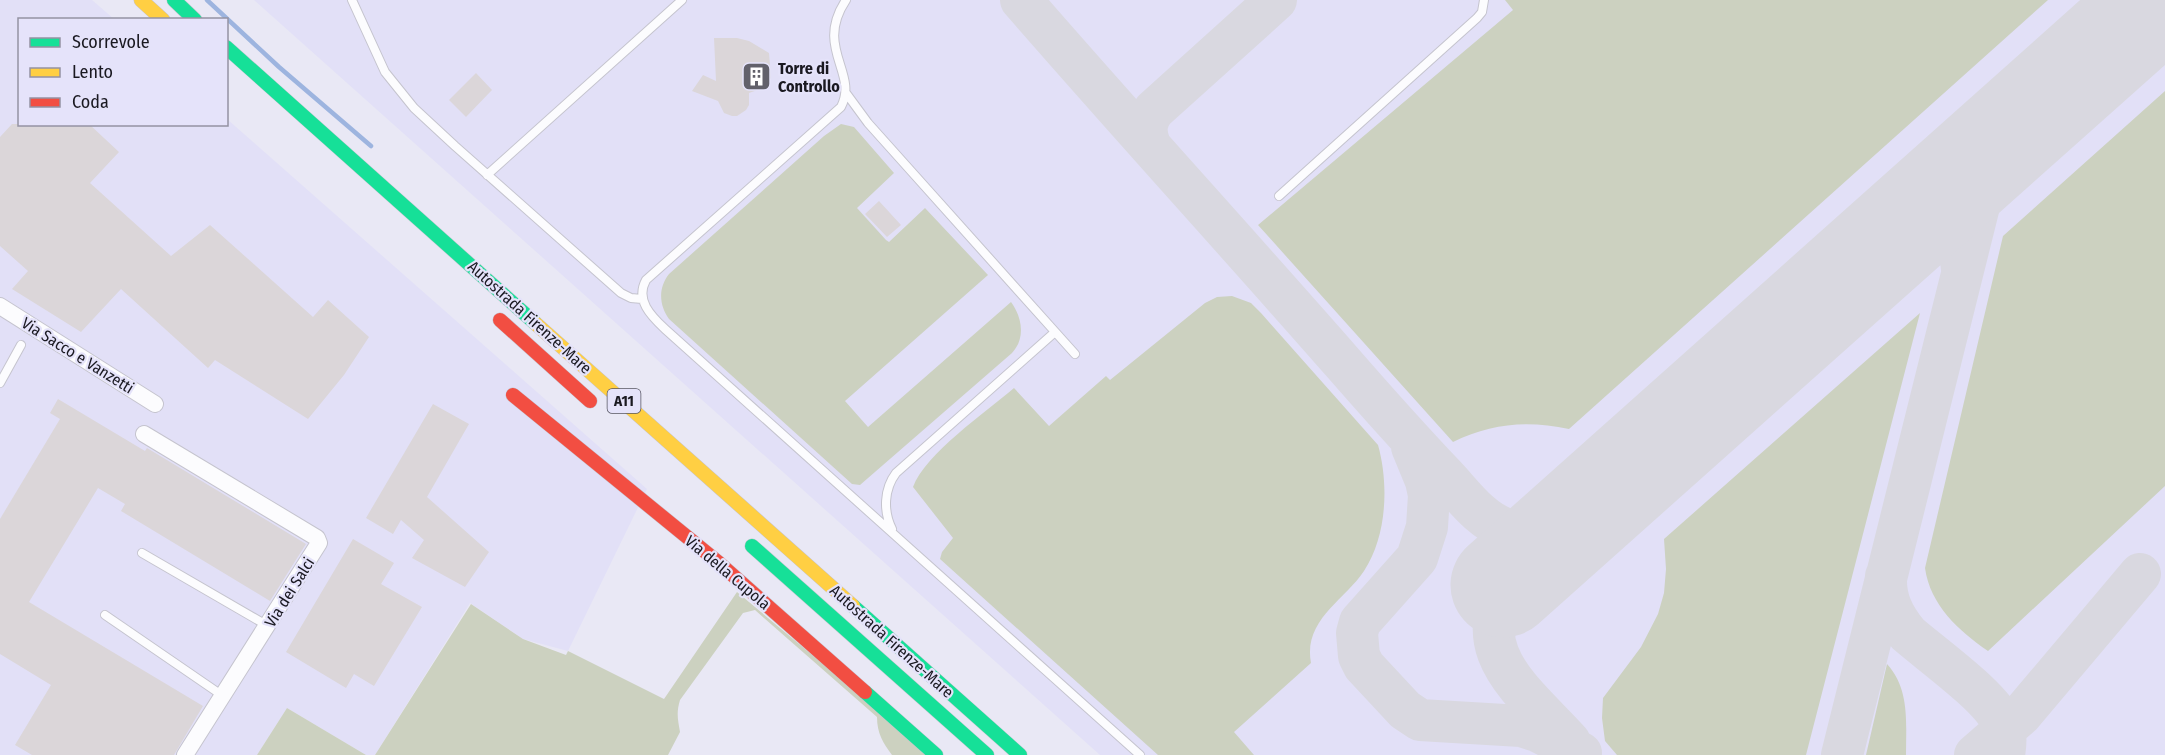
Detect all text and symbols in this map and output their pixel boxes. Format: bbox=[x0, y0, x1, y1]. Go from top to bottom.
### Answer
legend bbox=[18, 18, 228, 126]
text: Scorrevole bbox=[72, 31, 150, 53]
place label: Torre di Controllo bbox=[778, 59, 840, 96]
text: Lento bbox=[72, 61, 113, 83]
building icon: Torre di Controllo bbox=[741, 61, 773, 93]
text: Coda bbox=[72, 91, 109, 113]
street label: Autostrada Firenze-Mare bbox=[464, 257, 595, 378]
street label: Via Sacco e Vanzetti bbox=[18, 313, 137, 398]
road number: A11 bbox=[608, 389, 640, 413]
street label: Via della Cupola bbox=[681, 531, 774, 614]
street label: Via dei Salci bbox=[261, 554, 318, 631]
street label: Autostrada Firenze-Mare bbox=[826, 581, 957, 702]

